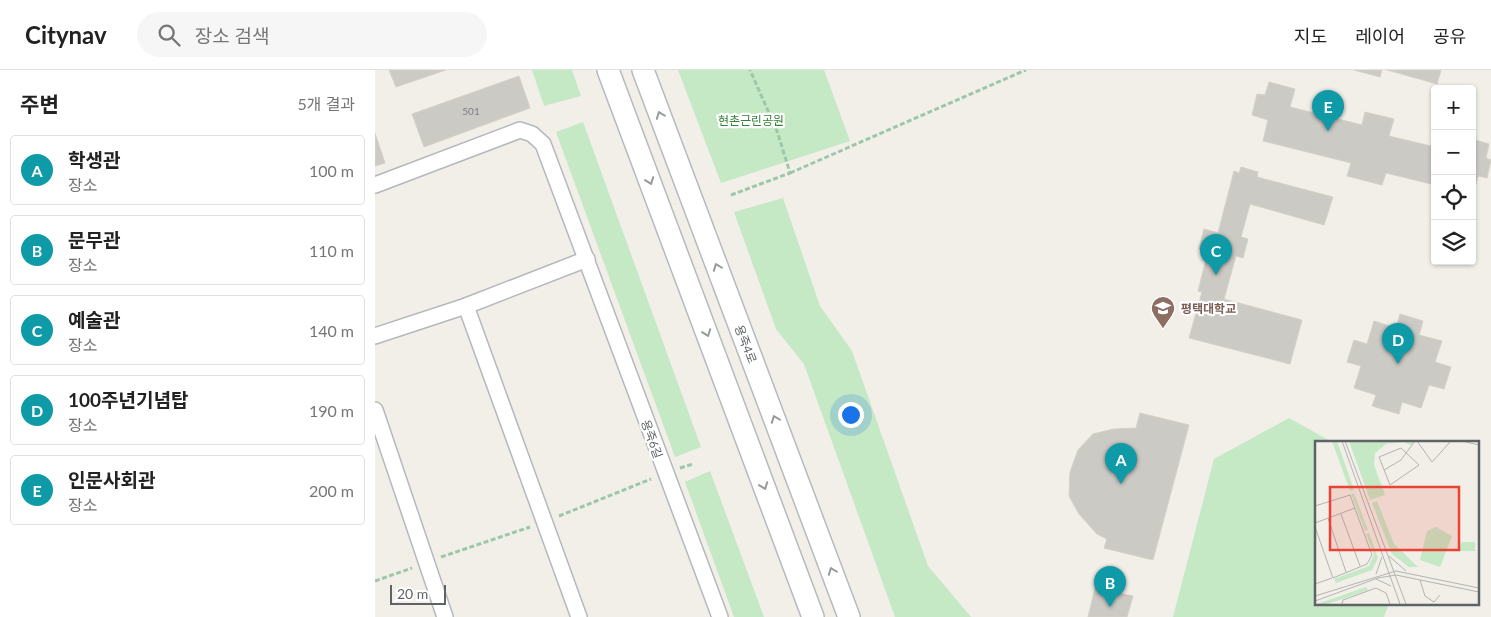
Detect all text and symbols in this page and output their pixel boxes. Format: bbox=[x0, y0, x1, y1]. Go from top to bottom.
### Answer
search box bbox=[137, 12, 487, 57]
text: Citynav bbox=[25, 20, 107, 49]
icon: search bbox=[155, 21, 183, 49]
text: 장소 검색 bbox=[195, 24, 269, 47]
text: 지도 bbox=[1294, 25, 1327, 47]
text: 레이어 bbox=[1355, 25, 1405, 47]
text: 공유 bbox=[1433, 25, 1466, 47]
map controls bbox=[1431, 85, 1476, 265]
button: + bbox=[1431, 85, 1476, 130]
pin: E bbox=[1312, 90, 1344, 131]
text: 주변 bbox=[20, 91, 59, 116]
text: 5개 결과 bbox=[297, 94, 355, 113]
house number: 501 bbox=[462, 105, 480, 117]
one-way arrow bbox=[656, 111, 666, 120]
park label: 현촌근린공원 bbox=[718, 113, 784, 128]
button: − bbox=[1431, 130, 1476, 175]
text: 학생관 bbox=[68, 148, 120, 171]
text: A bbox=[31, 161, 43, 180]
text: 100 m bbox=[309, 161, 354, 180]
text: 장소 bbox=[68, 175, 97, 194]
button: locate bbox=[1431, 175, 1476, 220]
one-way arrow bbox=[644, 176, 654, 185]
button: layers bbox=[1431, 220, 1476, 265]
text: 문무관 bbox=[68, 228, 120, 251]
pin: C bbox=[1200, 234, 1232, 275]
text: B bbox=[32, 241, 42, 260]
text: 110 m bbox=[309, 241, 354, 260]
text: 장소 bbox=[68, 255, 97, 274]
one-way arrow bbox=[713, 263, 724, 272]
school or university icon: 평택대학교 bbox=[1150, 295, 1176, 329]
place label: 평택대학교 bbox=[1181, 301, 1236, 316]
text: 예술관 bbox=[68, 308, 120, 331]
text: C bbox=[32, 321, 42, 340]
text: 140 m bbox=[309, 321, 354, 340]
street label: 용죽4로 bbox=[732, 323, 760, 365]
pin: D bbox=[1382, 323, 1414, 364]
one-way arrow bbox=[701, 329, 711, 337]
text: 장소 bbox=[68, 335, 97, 354]
text: 100주년기념탑 bbox=[68, 388, 188, 411]
text: D bbox=[31, 401, 43, 420]
text: 190 m bbox=[309, 401, 354, 420]
your location bbox=[838, 402, 864, 428]
text: 장소 bbox=[68, 415, 97, 434]
one-way arrow bbox=[771, 415, 781, 424]
street label: 용죽6길 bbox=[638, 418, 666, 460]
inset map bbox=[1315, 441, 1479, 604]
pin: A bbox=[1105, 443, 1137, 484]
text: 인문사회관 bbox=[68, 468, 155, 491]
text: E bbox=[32, 481, 42, 500]
text: 200 m bbox=[309, 481, 354, 500]
one-way arrow bbox=[758, 481, 768, 489]
text: 장소 bbox=[68, 495, 97, 514]
pin: B bbox=[1094, 566, 1126, 607]
one-way arrow bbox=[828, 568, 838, 576]
scale bar bbox=[390, 582, 446, 605]
text: 20 m bbox=[397, 585, 428, 602]

